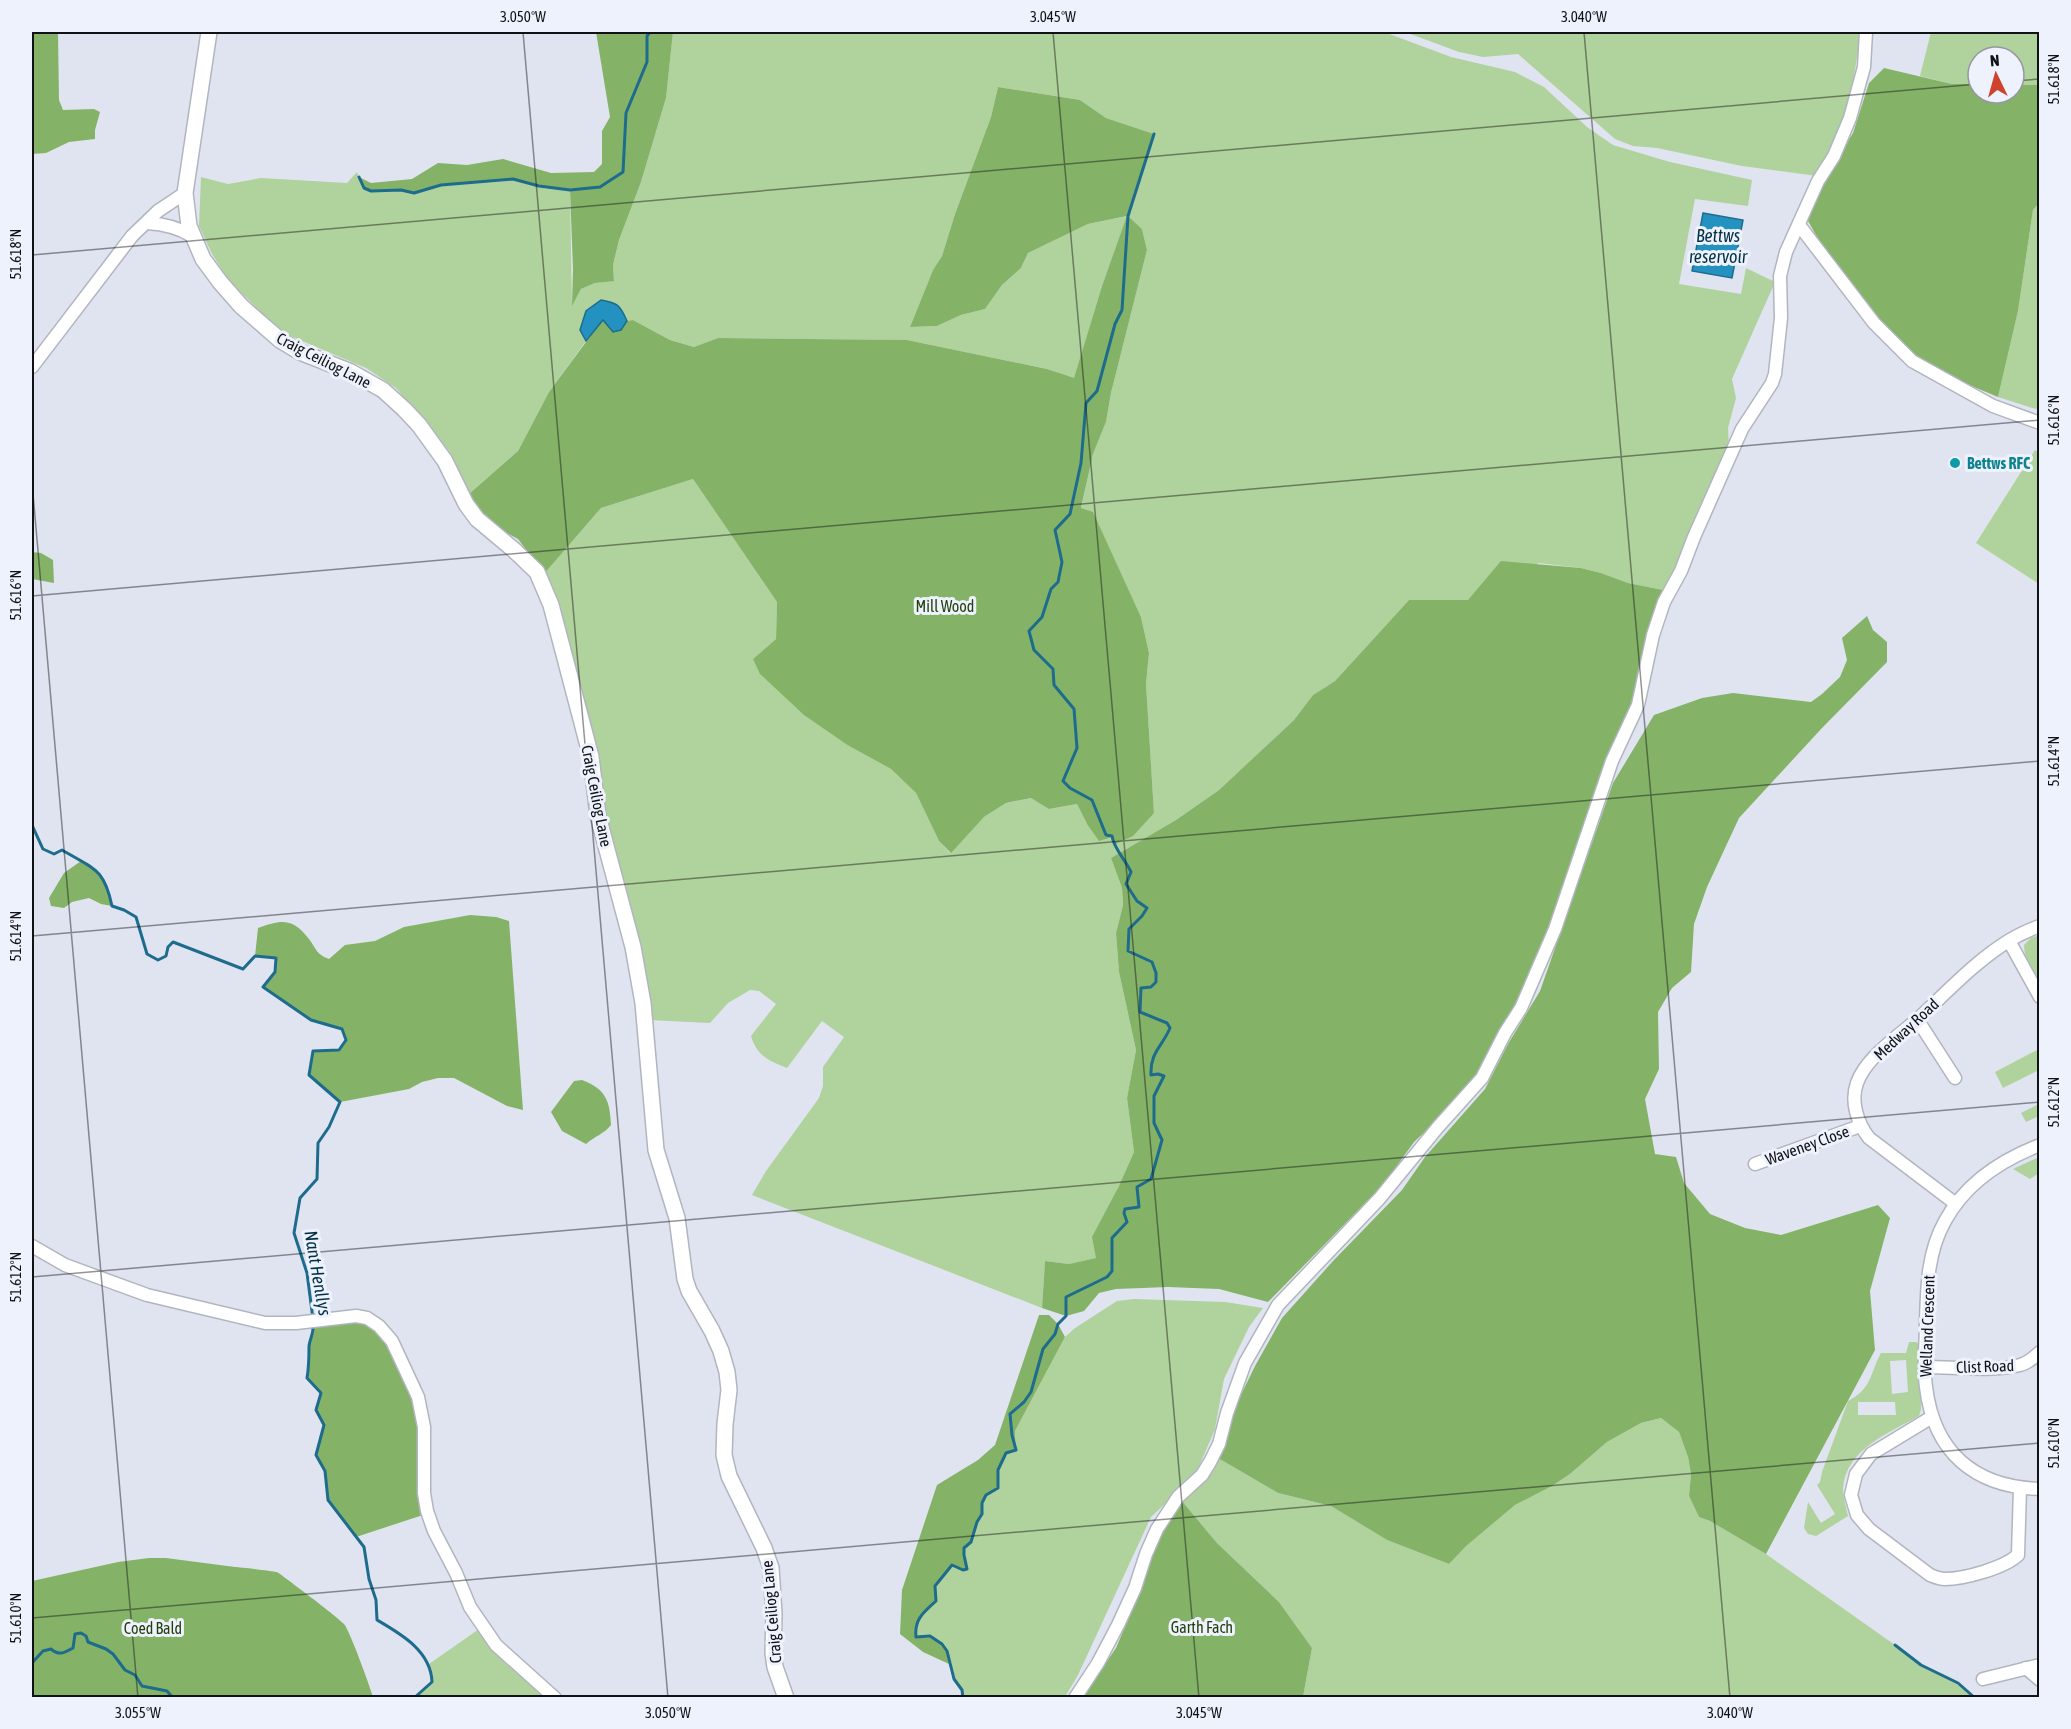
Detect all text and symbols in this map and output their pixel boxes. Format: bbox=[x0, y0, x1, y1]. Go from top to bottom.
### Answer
text: 3.050°W bbox=[500, 8, 546, 25]
text: 3.045°W bbox=[1030, 8, 1076, 25]
text: 3.040°W bbox=[1561, 8, 1607, 25]
north arrow bbox=[1966, 45, 2026, 105]
text: N bbox=[1989, 51, 2000, 69]
text: 51.618°N bbox=[2045, 54, 2062, 104]
water label: Bettws reservoir bbox=[1689, 225, 1748, 267]
text: 51.618°N bbox=[7, 229, 24, 279]
street label: Craig Ceiliog Lane bbox=[274, 329, 374, 392]
text: 51.616°N bbox=[2045, 395, 2062, 445]
place label: Bettws RFC bbox=[1967, 454, 2031, 472]
marker: Bettws RFC bbox=[1948, 456, 1962, 470]
text: 51.616°N bbox=[7, 570, 24, 620]
park label: Mill Wood bbox=[916, 597, 974, 615]
text: 51.614°N bbox=[2045, 736, 2062, 786]
street label: Craig Ceiliog Lane bbox=[577, 744, 616, 849]
text: 51.614°N bbox=[7, 911, 24, 961]
street label: Medway Road bbox=[1870, 995, 1943, 1064]
text: 51.612°N bbox=[2045, 1077, 2062, 1127]
street label: Waveney Close bbox=[1763, 1122, 1852, 1169]
water label: Nant Henllys bbox=[300, 1229, 336, 1317]
text: 51.612°N bbox=[7, 1252, 24, 1302]
street label: Welland Crescent bbox=[1916, 1274, 1938, 1377]
street label: Clist Road bbox=[1956, 1356, 2014, 1376]
text: 51.610°N bbox=[2045, 1418, 2062, 1468]
street label: Craig Ceiliog Lane bbox=[758, 1560, 785, 1664]
text: 51.610°N bbox=[7, 1593, 24, 1643]
park label: Garth Fach bbox=[1171, 1618, 1233, 1636]
park label: Coed Bald bbox=[124, 1619, 182, 1637]
text: 3.055°W bbox=[115, 1704, 161, 1721]
text: 3.050°W bbox=[645, 1704, 691, 1721]
text: 3.045°W bbox=[1176, 1704, 1222, 1721]
text: 3.040°W bbox=[1707, 1704, 1753, 1721]

